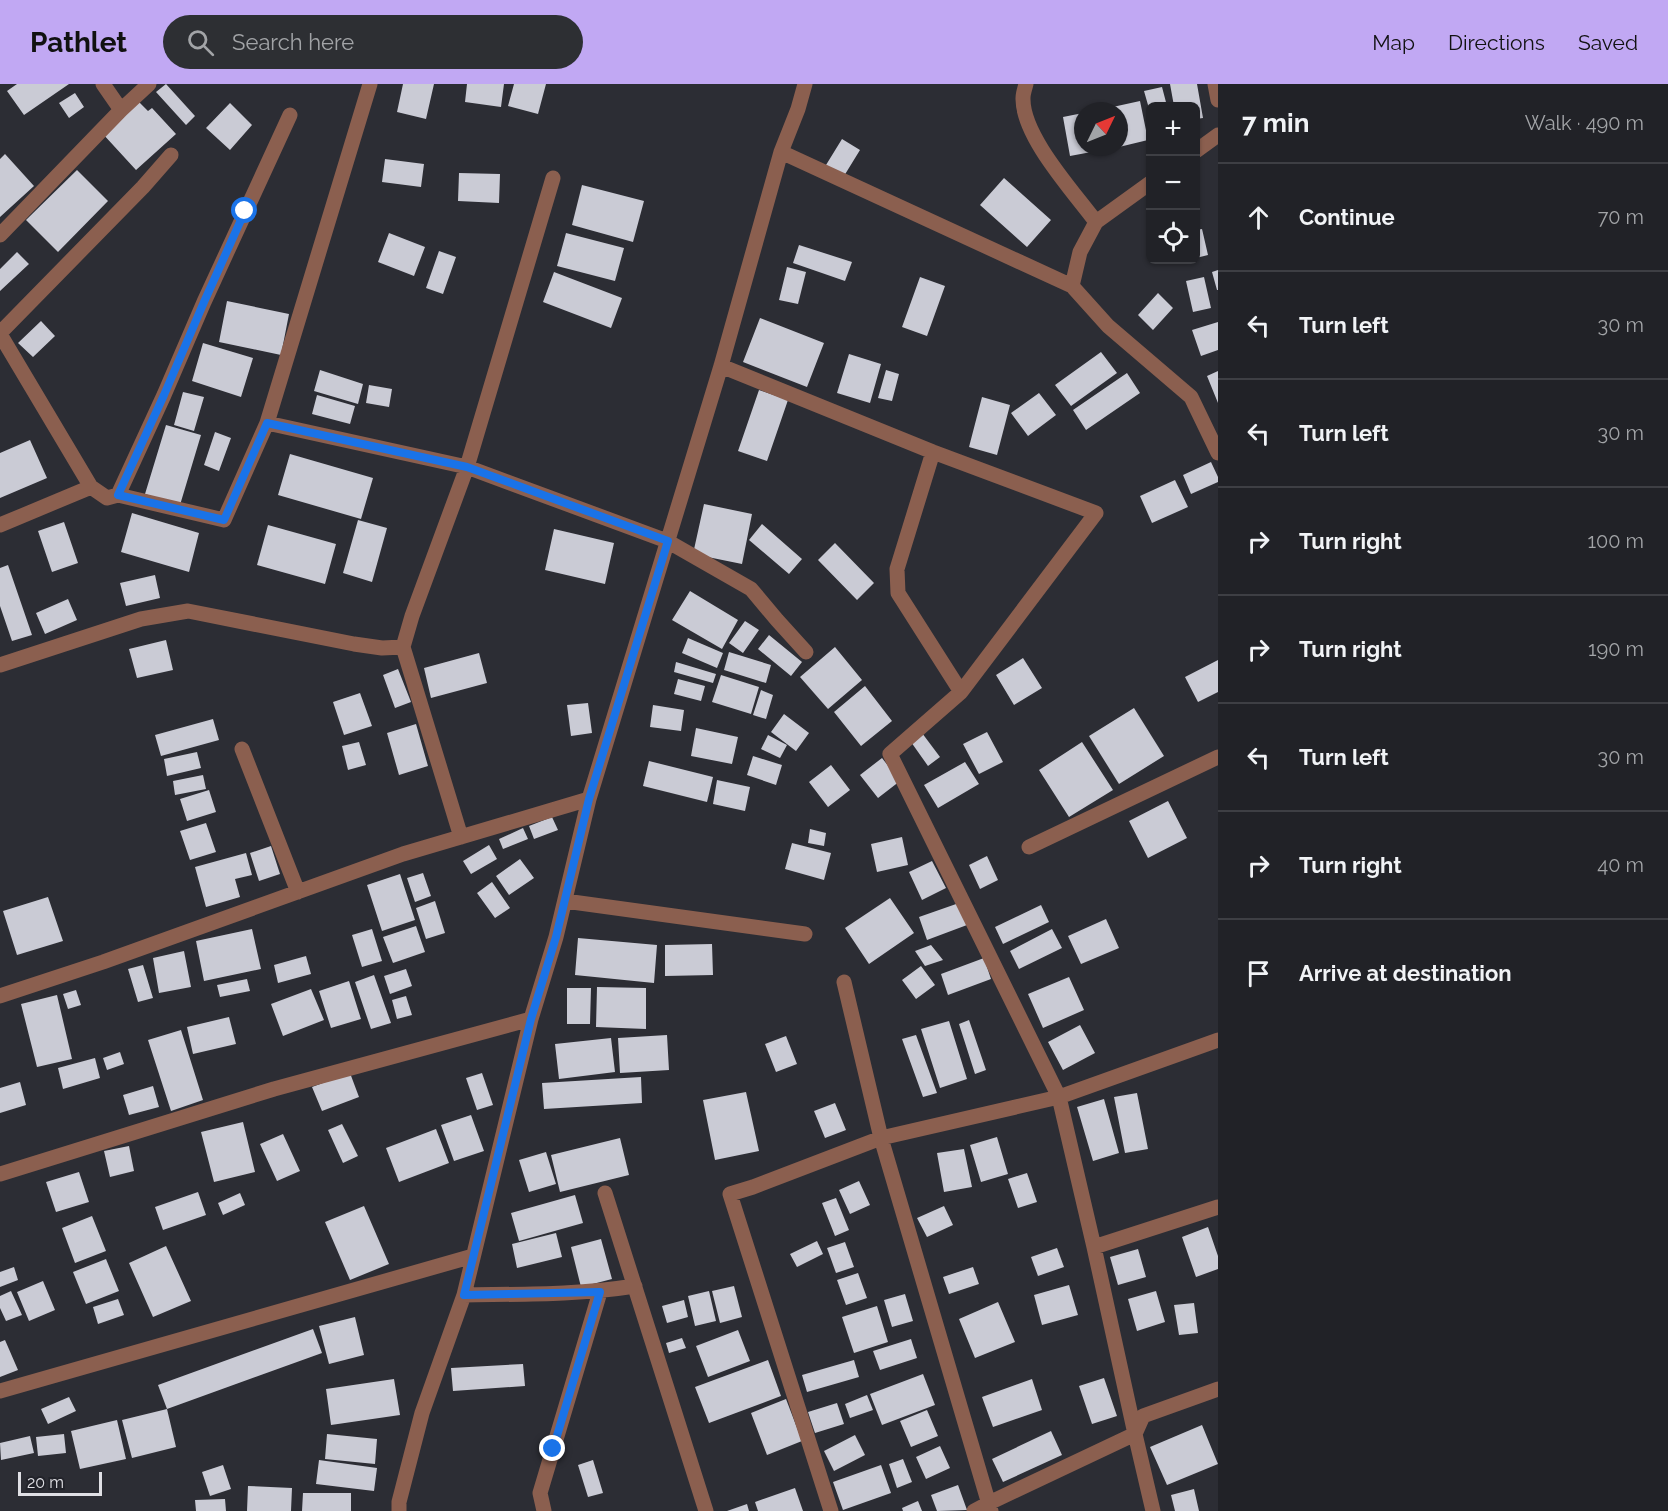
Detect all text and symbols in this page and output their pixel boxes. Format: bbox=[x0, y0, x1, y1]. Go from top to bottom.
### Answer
search box bbox=[163, 15, 583, 69]
text: Pathlet bbox=[30, 26, 127, 59]
icon: search bbox=[184, 26, 217, 59]
text: Search here bbox=[232, 29, 354, 55]
text: Map bbox=[1372, 30, 1415, 55]
text: Directions bbox=[1448, 30, 1545, 55]
text: Saved bbox=[1578, 30, 1638, 55]
north arrow bbox=[1074, 102, 1128, 156]
map controls bbox=[1146, 102, 1200, 264]
button: + bbox=[1146, 102, 1200, 156]
text: 7 min bbox=[1242, 108, 1309, 138]
text: Walk · 490 m bbox=[1525, 111, 1644, 135]
button: − bbox=[1146, 156, 1200, 210]
route start bbox=[231, 197, 257, 223]
icon: ahead bbox=[1242, 201, 1275, 234]
text: Continue bbox=[1299, 204, 1395, 230]
text: 70 m bbox=[1598, 205, 1644, 229]
button: locate bbox=[1146, 210, 1200, 264]
icon: left bbox=[1242, 309, 1275, 342]
text: Turn left bbox=[1299, 312, 1389, 338]
text: 30 m bbox=[1598, 313, 1644, 337]
icon: left bbox=[1242, 417, 1275, 450]
text: Turn left bbox=[1299, 420, 1389, 446]
text: 30 m bbox=[1598, 421, 1644, 445]
icon: right bbox=[1242, 525, 1275, 558]
text: Turn right bbox=[1299, 528, 1402, 554]
text: 100 m bbox=[1587, 529, 1644, 553]
icon: right bbox=[1242, 633, 1275, 666]
text: Turn right bbox=[1299, 636, 1402, 662]
text: 190 m bbox=[1588, 637, 1644, 661]
icon: left bbox=[1242, 741, 1275, 774]
text: Turn left bbox=[1299, 744, 1389, 770]
text: 30 m bbox=[1598, 745, 1644, 769]
icon: right bbox=[1242, 849, 1275, 882]
text: Turn right bbox=[1299, 852, 1402, 878]
text: 40 m bbox=[1597, 853, 1644, 877]
icon: arrive bbox=[1242, 957, 1275, 990]
text: Arrive at destination bbox=[1299, 960, 1512, 986]
route end bbox=[539, 1435, 565, 1461]
scale bar bbox=[18, 1469, 102, 1496]
text: 20 m bbox=[27, 1473, 64, 1492]

